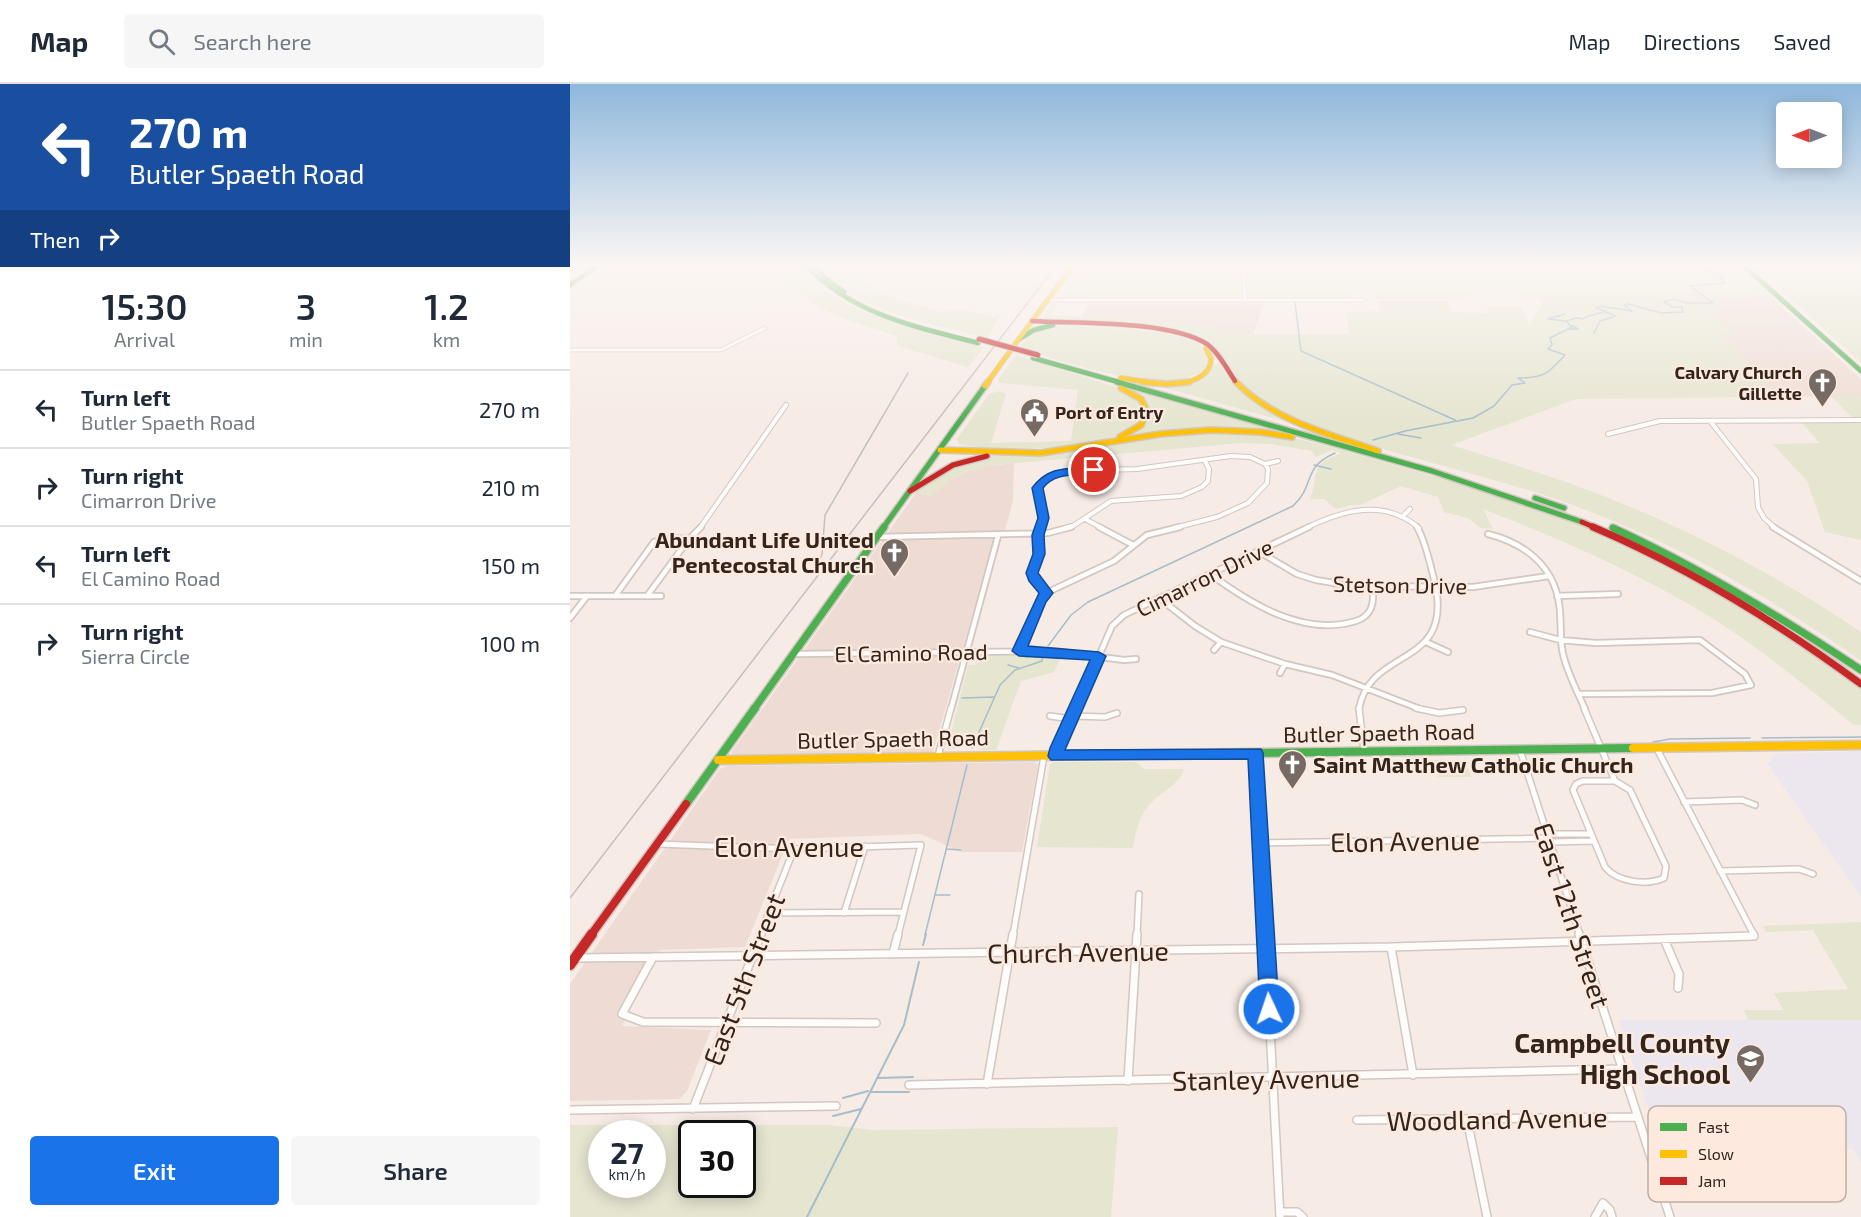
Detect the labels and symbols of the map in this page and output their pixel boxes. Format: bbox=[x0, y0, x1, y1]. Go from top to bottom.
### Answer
north arrow bbox=[1776, 102, 1842, 168]
place label: Calvary Church Gillette bbox=[1674, 361, 1802, 404]
church icon: Calvary Church Gillette bbox=[1807, 366, 1839, 408]
public building icon: Port of Entry bbox=[1018, 396, 1050, 438]
place label: Port of Entry bbox=[1055, 401, 1164, 423]
pin bbox=[1068, 444, 1119, 495]
place label: Abundant Life United Pentecostal Church bbox=[655, 526, 874, 577]
street label: Cimarron Drive bbox=[1131, 533, 1277, 621]
church icon: Abundant Life United Pentecostal Church bbox=[879, 536, 911, 578]
street label: Stetson Drive bbox=[1333, 570, 1467, 598]
street label: El Camino Road bbox=[834, 638, 988, 666]
street label: Butler Spaeth Road bbox=[1283, 717, 1475, 747]
street label: Butler Spaeth Road bbox=[797, 723, 989, 753]
church icon: Saint Matthew Catholic Church bbox=[1276, 748, 1308, 790]
place label: Saint Matthew Catholic Church bbox=[1313, 751, 1634, 777]
street label: East 12th Street bbox=[1528, 818, 1618, 1012]
street label: Elon Avenue bbox=[1330, 823, 1480, 857]
street label: Elon Avenue bbox=[714, 830, 864, 862]
street label: East 5th Street bbox=[696, 889, 790, 1069]
street label: Church Avenue bbox=[987, 933, 1169, 969]
position arrow bbox=[1237, 977, 1301, 1041]
place label: Campbell County High School bbox=[1514, 1026, 1731, 1089]
school or university icon: Campbell County High School bbox=[1735, 1042, 1767, 1084]
street label: Stanley Avenue bbox=[1172, 1060, 1360, 1097]
street label: Woodland Avenue bbox=[1386, 1100, 1608, 1136]
legend bbox=[1648, 1106, 1846, 1202]
text: Fast bbox=[1698, 1117, 1729, 1136]
speed limit sign: 30 bbox=[678, 1120, 756, 1198]
text: Slow bbox=[1698, 1144, 1734, 1163]
text: Jam bbox=[1698, 1171, 1726, 1190]

